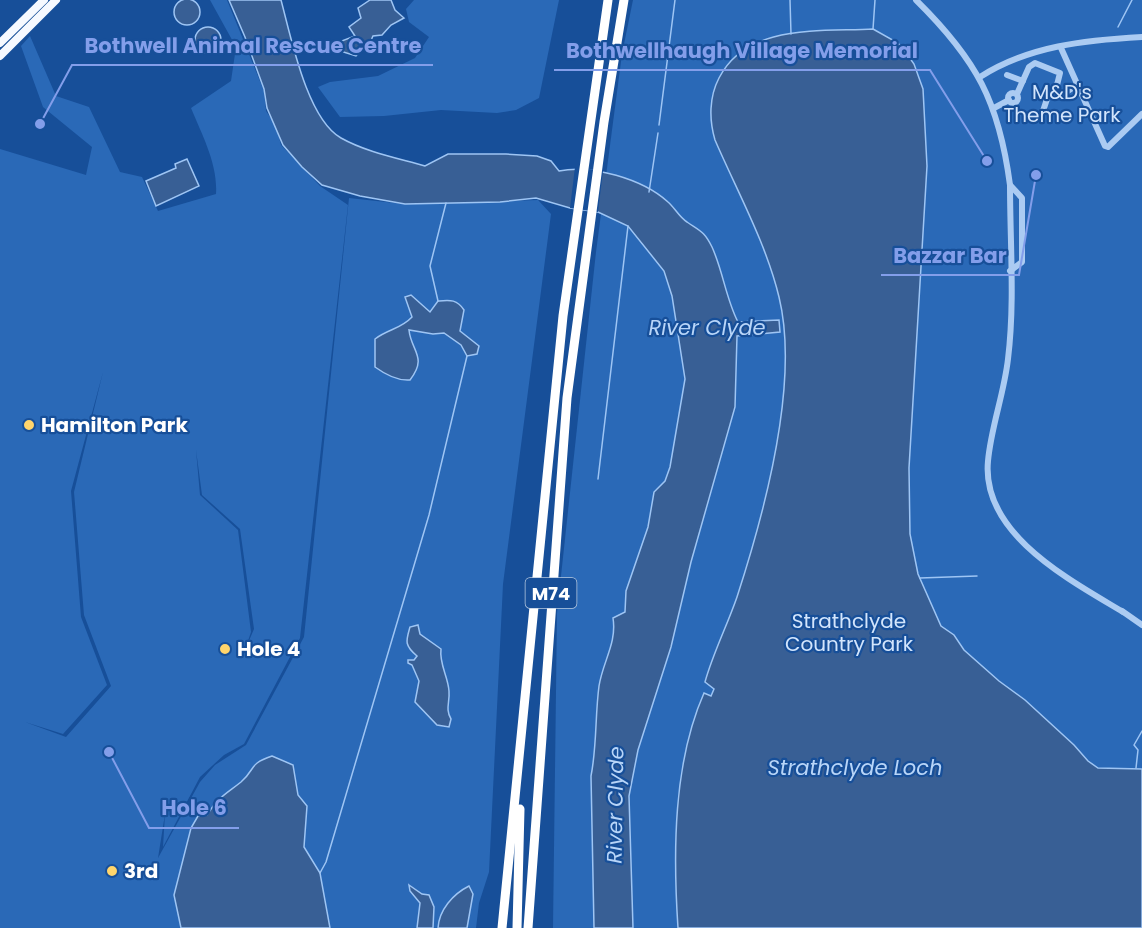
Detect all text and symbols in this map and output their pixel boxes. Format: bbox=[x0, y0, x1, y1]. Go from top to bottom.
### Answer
callout: Bothwell Animal Rescue Centre bbox=[72, 26, 433, 65]
text: Bothwell Animal Rescue Centre bbox=[85, 31, 422, 60]
callout: Bothwellhaugh Village Memorial bbox=[554, 31, 930, 70]
text: Bothwellhaugh Village Memorial bbox=[566, 36, 918, 65]
park label: M&D's Theme Park bbox=[1003, 78, 1121, 129]
callout: Bazzar Bar bbox=[881, 236, 1019, 275]
text: Bazzar Bar bbox=[893, 241, 1007, 270]
water label: River Clyde bbox=[648, 313, 766, 342]
place label: Hamilton Park bbox=[41, 411, 188, 439]
marker: Hamilton Park bbox=[22, 418, 36, 432]
road number: M74 bbox=[526, 578, 576, 608]
park label: Strathclyde Country Park bbox=[785, 607, 914, 658]
place label: Hole 4 bbox=[237, 635, 300, 663]
marker: Hole 4 bbox=[218, 642, 232, 656]
water label: River Clyde bbox=[599, 746, 631, 864]
water label: Strathclyde Loch bbox=[768, 753, 942, 782]
callout: Hole 6 bbox=[149, 789, 239, 828]
text: Hole 6 bbox=[161, 793, 227, 822]
place label: 3rd bbox=[124, 857, 158, 885]
marker: 3rd bbox=[105, 864, 119, 878]

